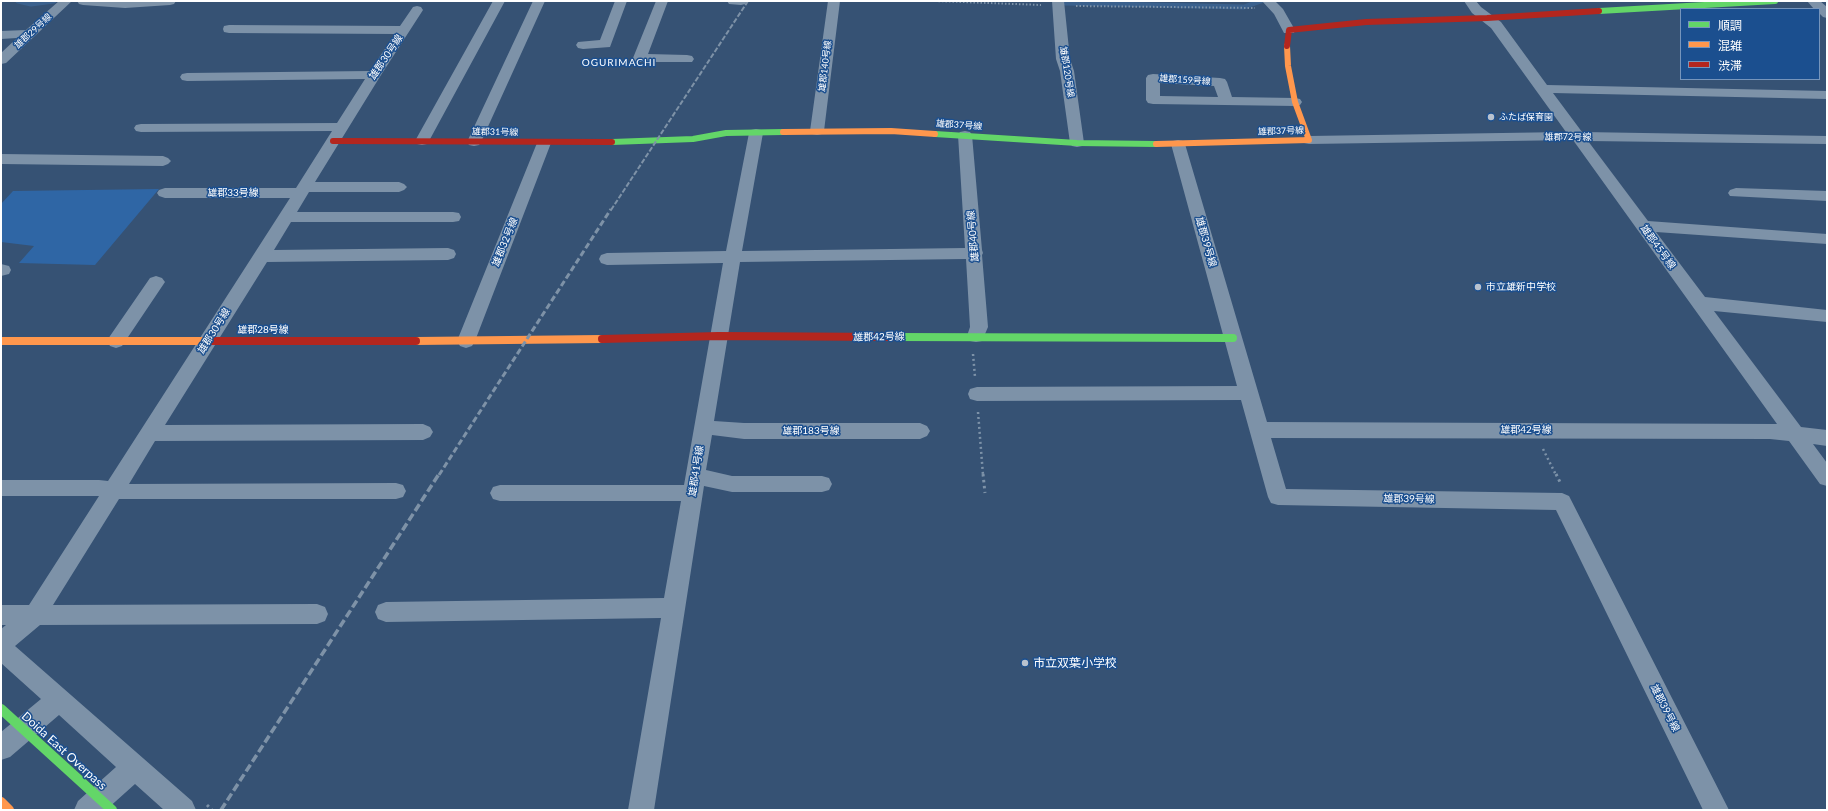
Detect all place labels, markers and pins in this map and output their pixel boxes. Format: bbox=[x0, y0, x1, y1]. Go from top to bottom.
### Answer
marker: ふたば保育園 bbox=[1486, 112, 1496, 122]
place label: ふたば保育園 bbox=[1499, 112, 1553, 122]
place label: 市立雄新中学校 bbox=[1486, 281, 1556, 293]
marker: 市立雄新中学校 bbox=[1473, 282, 1483, 292]
place label: 市立双葉小学校 bbox=[1033, 656, 1117, 670]
marker: 市立双葉小学校 bbox=[1020, 658, 1030, 668]

